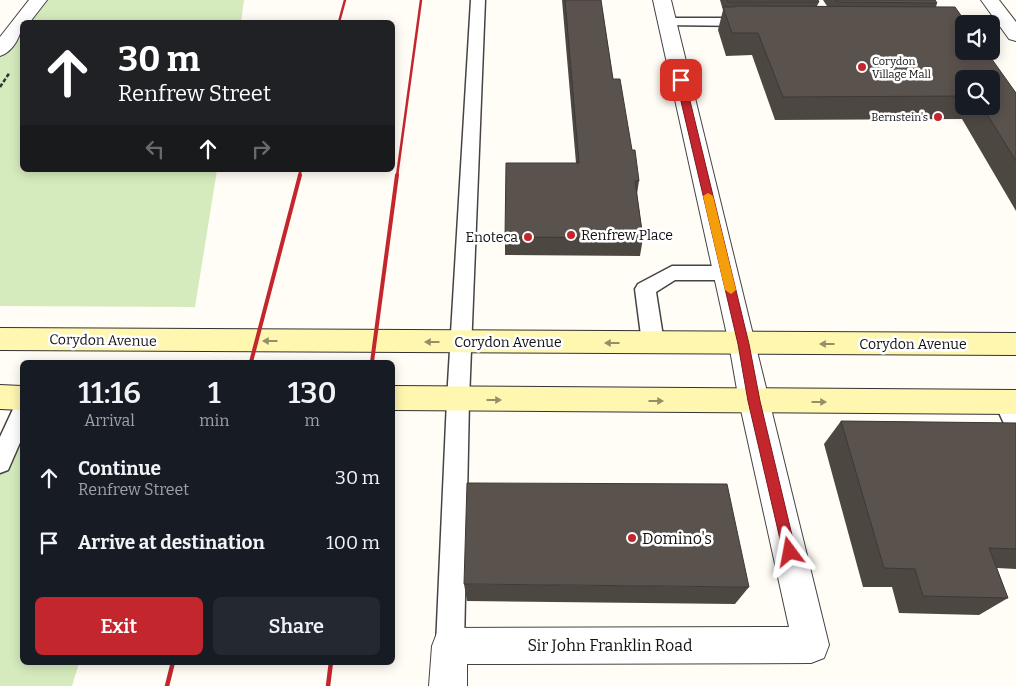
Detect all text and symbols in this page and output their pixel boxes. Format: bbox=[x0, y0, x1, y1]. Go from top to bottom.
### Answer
map controls bbox=[955, 15, 1000, 115]
button: sound bbox=[955, 15, 1000, 60]
text: 30 m bbox=[118, 38, 200, 80]
icon: ahead bbox=[35, 40, 100, 105]
place label: Corydon Village Mall bbox=[872, 55, 931, 81]
pin bbox=[660, 59, 702, 101]
marker: Corydon Village Mall bbox=[856, 61, 868, 73]
icon: arrive bbox=[667, 66, 695, 94]
button: search bbox=[955, 70, 1000, 115]
text: Renfrew Street bbox=[118, 80, 271, 107]
place label: Bernstein's bbox=[871, 111, 928, 124]
marker: Bernstein's bbox=[932, 111, 944, 123]
icon: left bbox=[141, 135, 169, 163]
icon: ahead bbox=[194, 135, 222, 163]
icon: right bbox=[247, 135, 275, 163]
place label: Renfrew Place bbox=[581, 227, 673, 244]
place label: Enoteca bbox=[465, 229, 518, 246]
marker: Renfrew Place bbox=[565, 229, 577, 241]
marker: Enoteca bbox=[522, 231, 534, 243]
street label: Corydon Avenue bbox=[49, 331, 157, 350]
street label: Corydon Avenue bbox=[454, 334, 562, 351]
street label: Corydon Avenue bbox=[859, 336, 967, 353]
one-way arrow bbox=[262, 337, 278, 345]
one-way arrow bbox=[424, 337, 440, 345]
one-way arrow bbox=[604, 339, 620, 347]
one-way arrow bbox=[819, 340, 835, 348]
text: 11:16 bbox=[78, 375, 141, 411]
text: 1 bbox=[208, 375, 221, 411]
text: 130 bbox=[288, 375, 337, 411]
one-way arrow bbox=[486, 396, 502, 404]
one-way arrow bbox=[648, 397, 664, 405]
one-way arrow bbox=[811, 398, 827, 406]
text: Arrival bbox=[84, 411, 135, 430]
text: min bbox=[199, 411, 229, 430]
text: m bbox=[305, 411, 320, 430]
text: Continue bbox=[78, 457, 161, 480]
icon: ahead bbox=[35, 464, 63, 492]
text: 30 m bbox=[335, 466, 380, 489]
text: Renfrew Street bbox=[78, 480, 189, 499]
position arrow bbox=[763, 525, 815, 577]
icon: arrive bbox=[35, 529, 63, 557]
place label: Domino's bbox=[642, 529, 712, 548]
text: Arrive at destination bbox=[78, 531, 265, 554]
text: 100 m bbox=[326, 531, 380, 554]
marker: Domino's bbox=[626, 532, 638, 544]
button: Exit bbox=[35, 597, 203, 655]
button: Share bbox=[213, 597, 380, 655]
street label: Sir John Franklin Road bbox=[527, 636, 693, 655]

